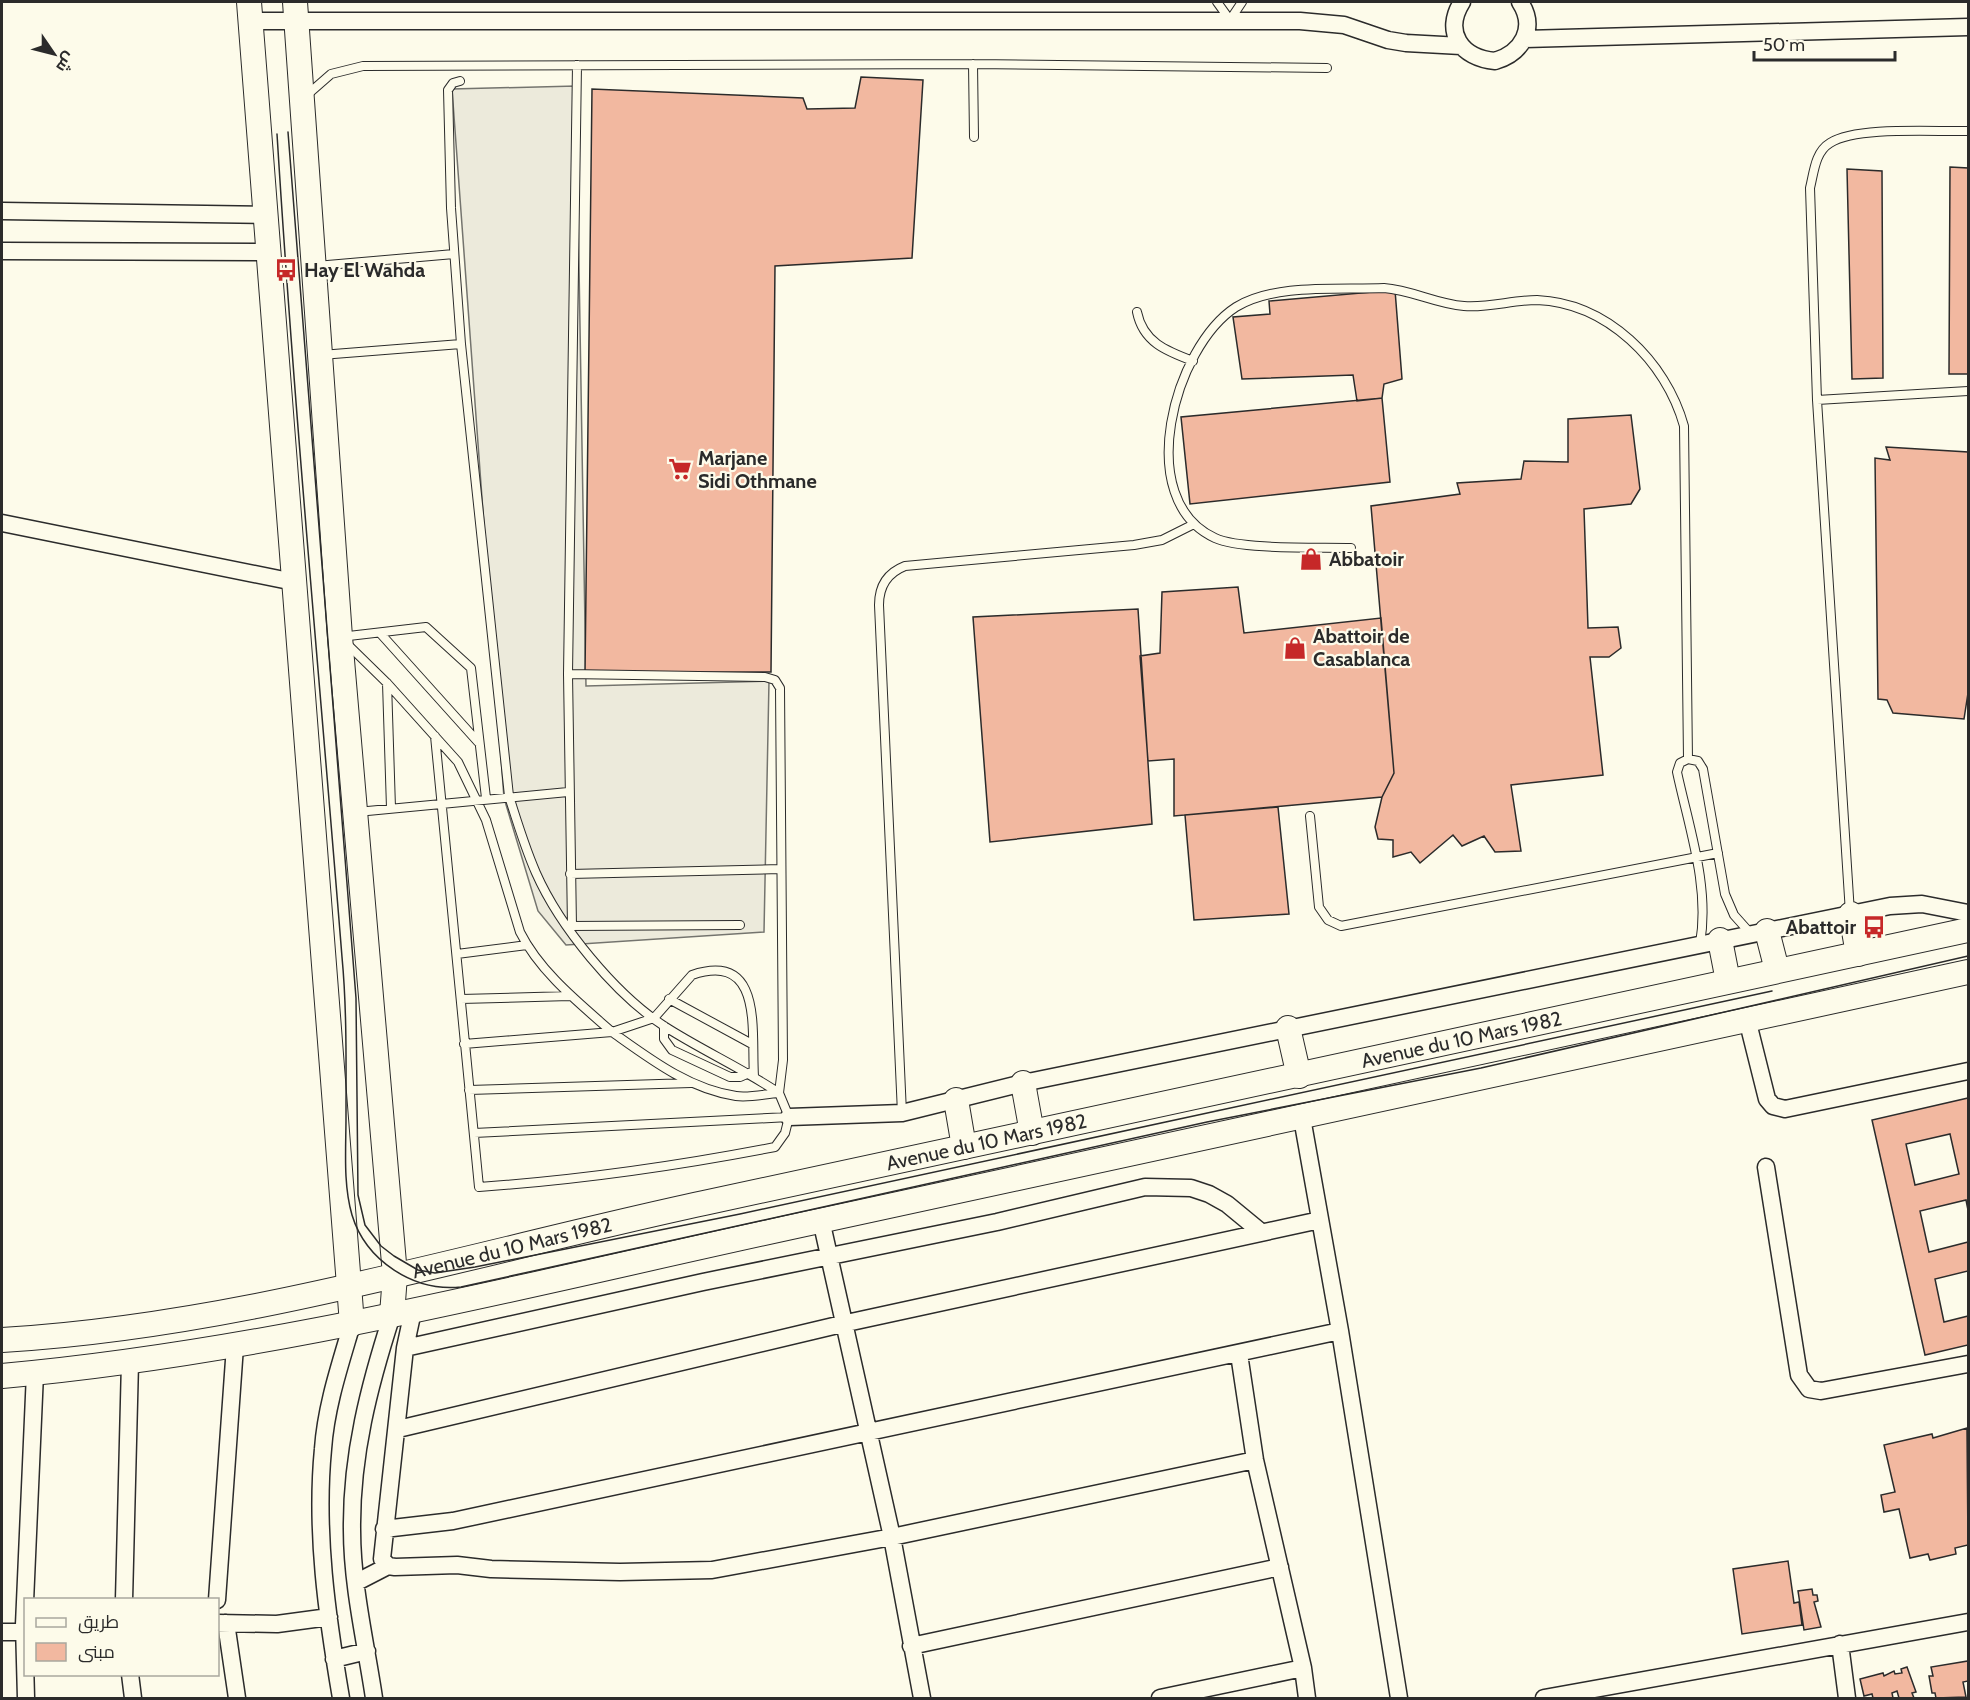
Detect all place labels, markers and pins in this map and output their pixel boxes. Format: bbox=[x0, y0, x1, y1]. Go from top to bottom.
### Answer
bus stop icon: Hay El Wahda bbox=[273, 257, 299, 283]
place label: Hay El Wahda bbox=[304, 258, 425, 282]
place label: Marjane Sidi Othmane bbox=[698, 446, 817, 493]
supermarket icon: Marjane Sidi Othmane bbox=[667, 456, 693, 482]
shop icon: Abbatoir bbox=[1298, 546, 1324, 572]
place label: Abbatoir bbox=[1329, 547, 1404, 571]
place label: Abattoir de Casablanca bbox=[1313, 624, 1410, 671]
shop icon: Abattoir de Casablanca bbox=[1282, 635, 1308, 661]
bus stop icon: Abattoir bbox=[1861, 914, 1887, 940]
place label: Abattoir bbox=[1786, 915, 1856, 939]

